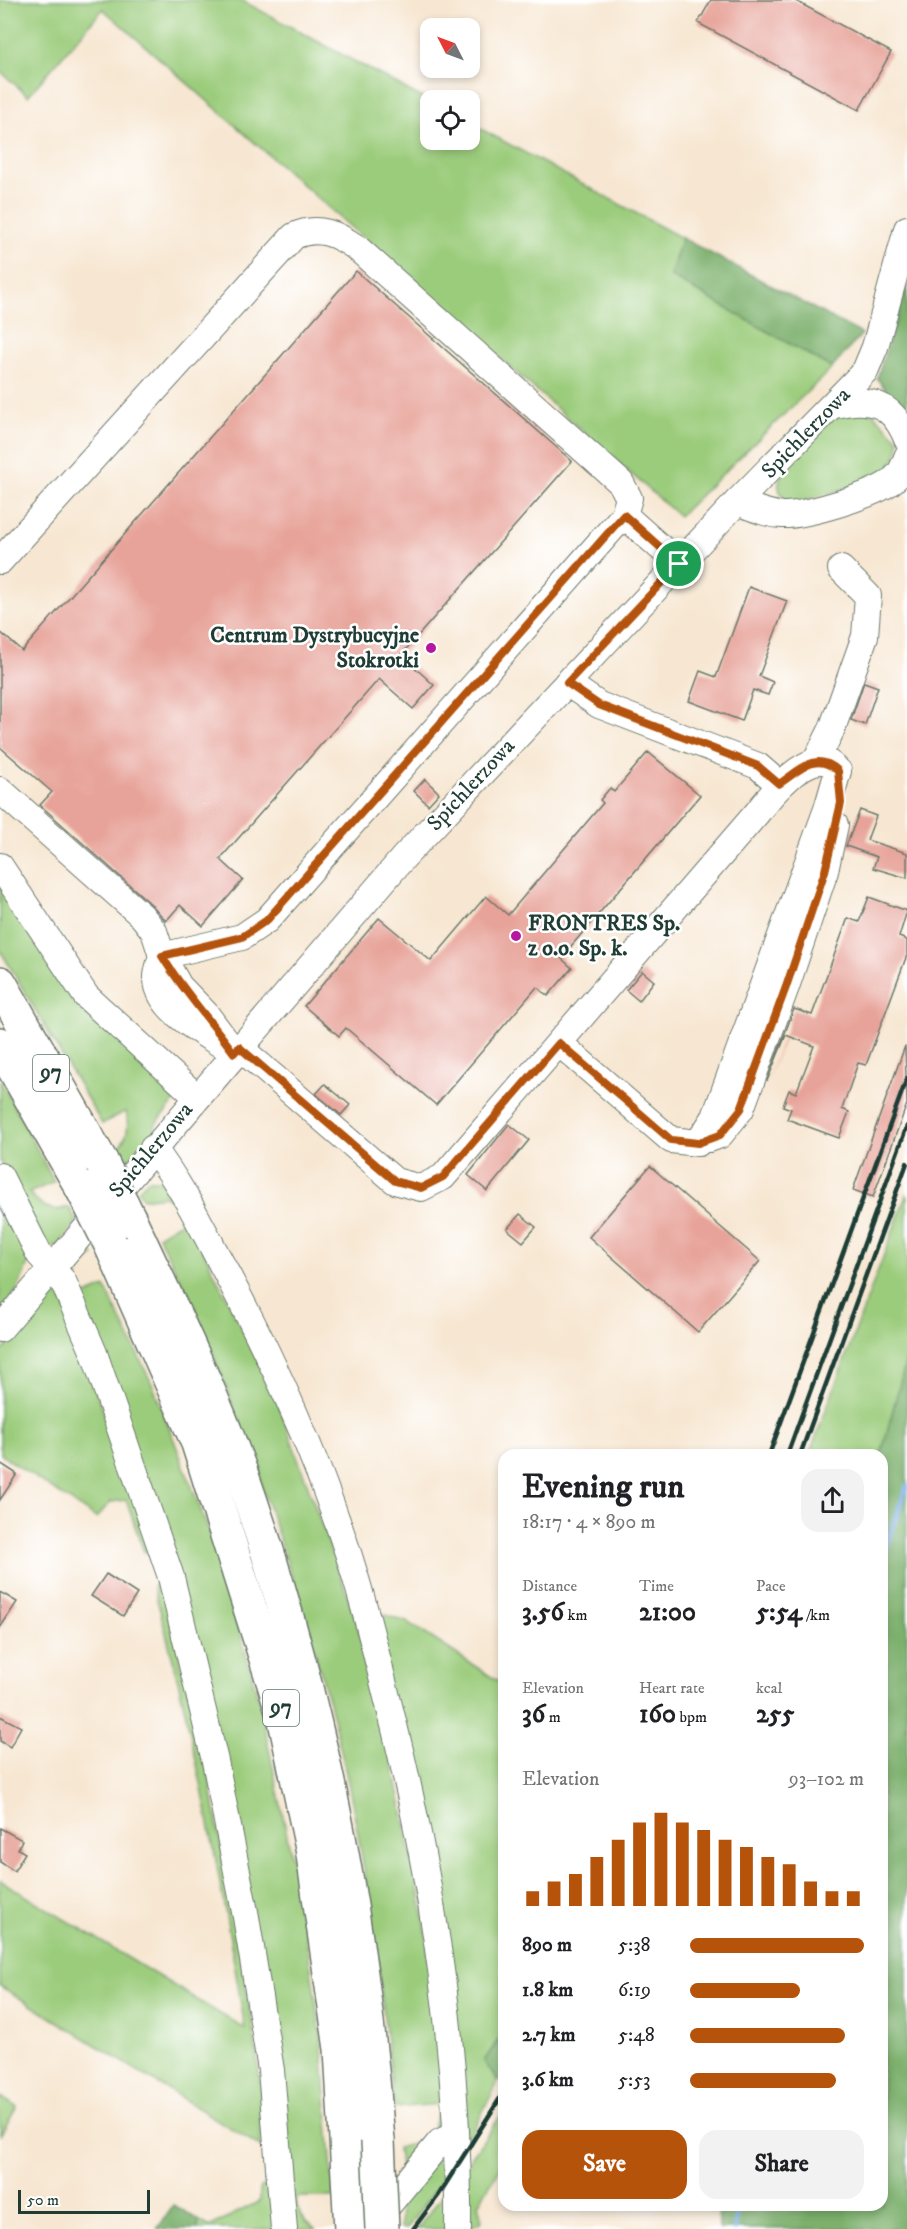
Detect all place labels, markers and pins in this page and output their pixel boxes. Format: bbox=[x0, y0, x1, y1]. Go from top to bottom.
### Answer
pin bbox=[653, 538, 704, 589]
place label: Centrum Dystrybucyjne Stokrotki bbox=[210, 622, 419, 674]
marker: Centrum Dystrybucyjne Stokrotki bbox=[424, 641, 438, 655]
place label: FRONTRES Sp. z o.o. Sp. k. bbox=[528, 910, 680, 962]
marker: FRONTRES Sp. z o.o. Sp. k. bbox=[509, 929, 523, 943]

